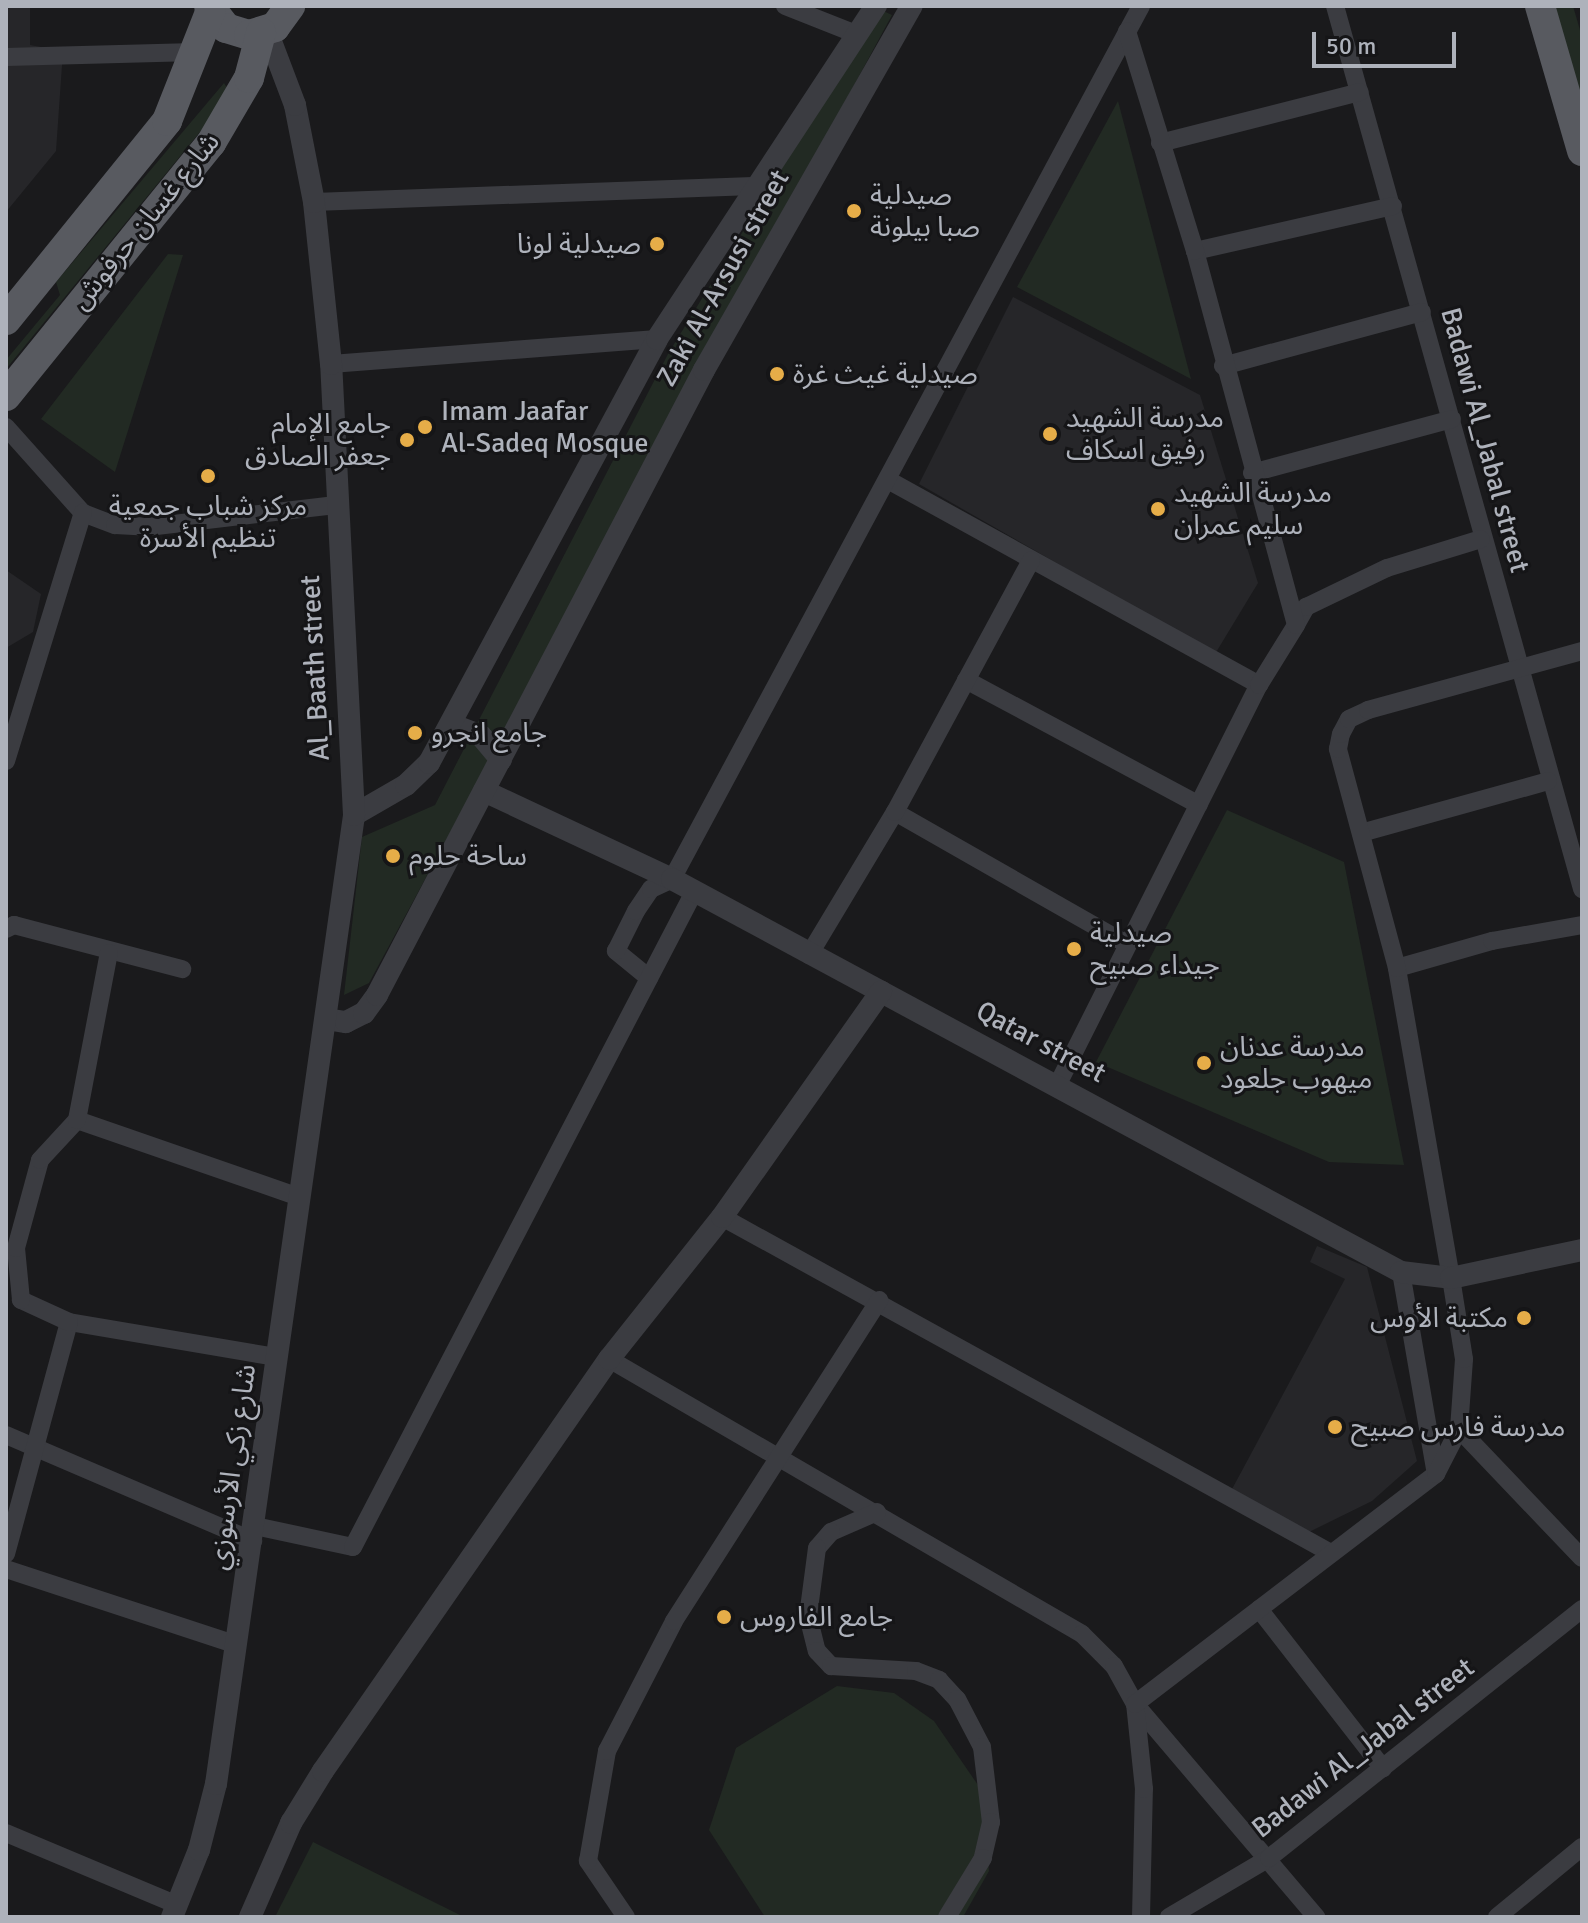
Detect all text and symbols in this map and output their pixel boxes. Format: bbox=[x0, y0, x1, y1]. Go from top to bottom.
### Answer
scale bar bbox=[1316, 16, 1460, 66]
text: 50 m bbox=[1326, 31, 1376, 61]
street label: شارع غسان حرفوش bbox=[63, 126, 227, 316]
street label: Zaki Al-Arsusi street bbox=[650, 164, 796, 392]
place label: صيدلية صبا بيلونة bbox=[870, 178, 980, 244]
marker: صيدلية صبا بيلونة bbox=[845, 202, 863, 220]
place label: صيدلية لونا bbox=[517, 227, 641, 261]
marker: صيدلية لونا bbox=[648, 235, 666, 253]
street label: Badawi Al_Jabal street bbox=[1433, 304, 1537, 576]
place label: صيدلية غيث غرة bbox=[793, 357, 978, 391]
marker: صيدلية غيث غرة bbox=[768, 365, 786, 383]
place label: Imam Jaafar Al-Sadeq Mosque bbox=[441, 394, 649, 460]
place label: مدرسة الشهيد رفيق اسكاف bbox=[1066, 401, 1224, 467]
place label: جامع الإمام جعفر الصادق bbox=[245, 407, 391, 473]
marker: Imam Jaafar Al-Sadeq Mosque bbox=[416, 418, 434, 436]
marker: مدرسة الشهيد رفيق اسكاف bbox=[1041, 425, 1059, 443]
marker: جامع الإمام جعفر الصادق bbox=[398, 431, 416, 449]
marker: مركز شباب جمعية تنظيم الأسرة bbox=[199, 467, 217, 485]
place label: مدرسة الشهيد سليم عمران bbox=[1174, 476, 1332, 542]
place label: مركز شباب جمعية تنظيم الأسرة bbox=[109, 489, 307, 555]
marker: مدرسة الشهيد سليم عمران bbox=[1149, 500, 1167, 518]
street label: Al_Baath street bbox=[293, 574, 337, 762]
place label: جامع انجرو bbox=[431, 716, 547, 750]
marker: جامع انجرو bbox=[406, 724, 424, 742]
place label: ساحة حلوم bbox=[409, 839, 527, 873]
marker: ساحة حلوم bbox=[384, 847, 402, 865]
place label: صيدلية جيداء صبيح bbox=[1090, 916, 1220, 982]
marker: صيدلية جيداء صبيح bbox=[1065, 940, 1083, 958]
street label: Qatar street bbox=[970, 994, 1112, 1090]
place label: مدرسة عدنان ميهوب جلعود bbox=[1220, 1030, 1373, 1096]
marker: مدرسة عدنان ميهوب جلعود bbox=[1195, 1054, 1213, 1072]
place label: مكتبة الأوس bbox=[1370, 1301, 1508, 1335]
marker: مكتبة الأوس bbox=[1515, 1309, 1533, 1327]
street label: شارع زكي الأرسوزي bbox=[201, 1362, 263, 1572]
place label: مدرسة فارس صبيح bbox=[1351, 1410, 1565, 1444]
marker: مدرسة فارس صبيح bbox=[1326, 1418, 1344, 1436]
place label: جامع الفاروس bbox=[740, 1600, 893, 1634]
marker: جامع الفاروس bbox=[715, 1608, 733, 1626]
street label: Badawi Al_Jabal street bbox=[1245, 1651, 1481, 1845]

